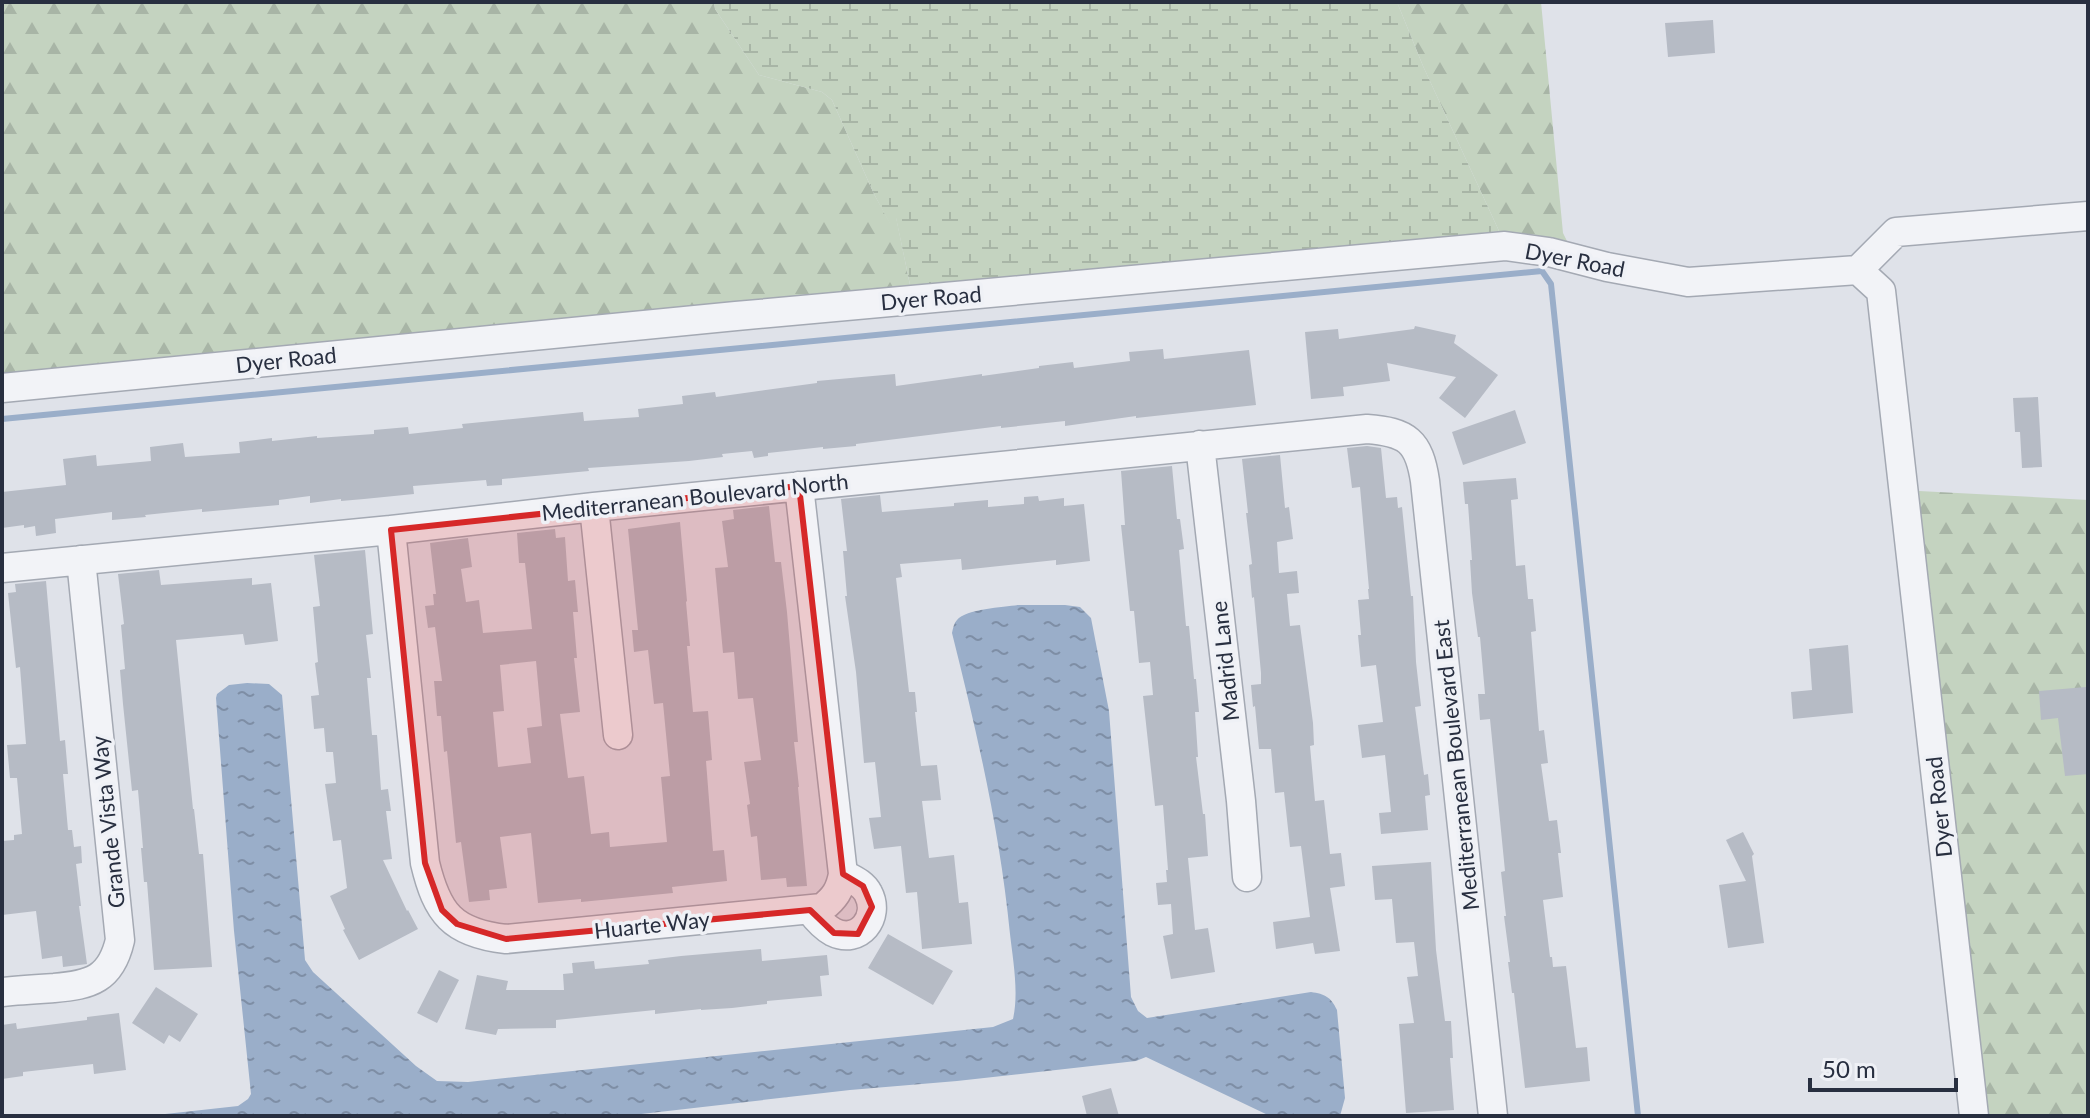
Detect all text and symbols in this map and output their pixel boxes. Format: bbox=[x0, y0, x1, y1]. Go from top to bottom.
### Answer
street label: Dyer Road bbox=[1523, 237, 1627, 282]
street label: Dyer Road bbox=[879, 280, 983, 315]
street label: Dyer Road bbox=[234, 341, 338, 378]
street label: Mediterranean Boulevard North bbox=[540, 467, 850, 526]
street label: Madrid Lane bbox=[1205, 600, 1244, 722]
street label: Mediterranean Boulevard East bbox=[1427, 618, 1484, 912]
street label: Grande Vista Way bbox=[85, 734, 130, 910]
street label: Dyer Road bbox=[1920, 755, 1957, 859]
street label: Huarte Way bbox=[593, 905, 712, 944]
scale bar bbox=[1810, 1042, 1956, 1092]
text: 50 m bbox=[1822, 1054, 1876, 1083]

